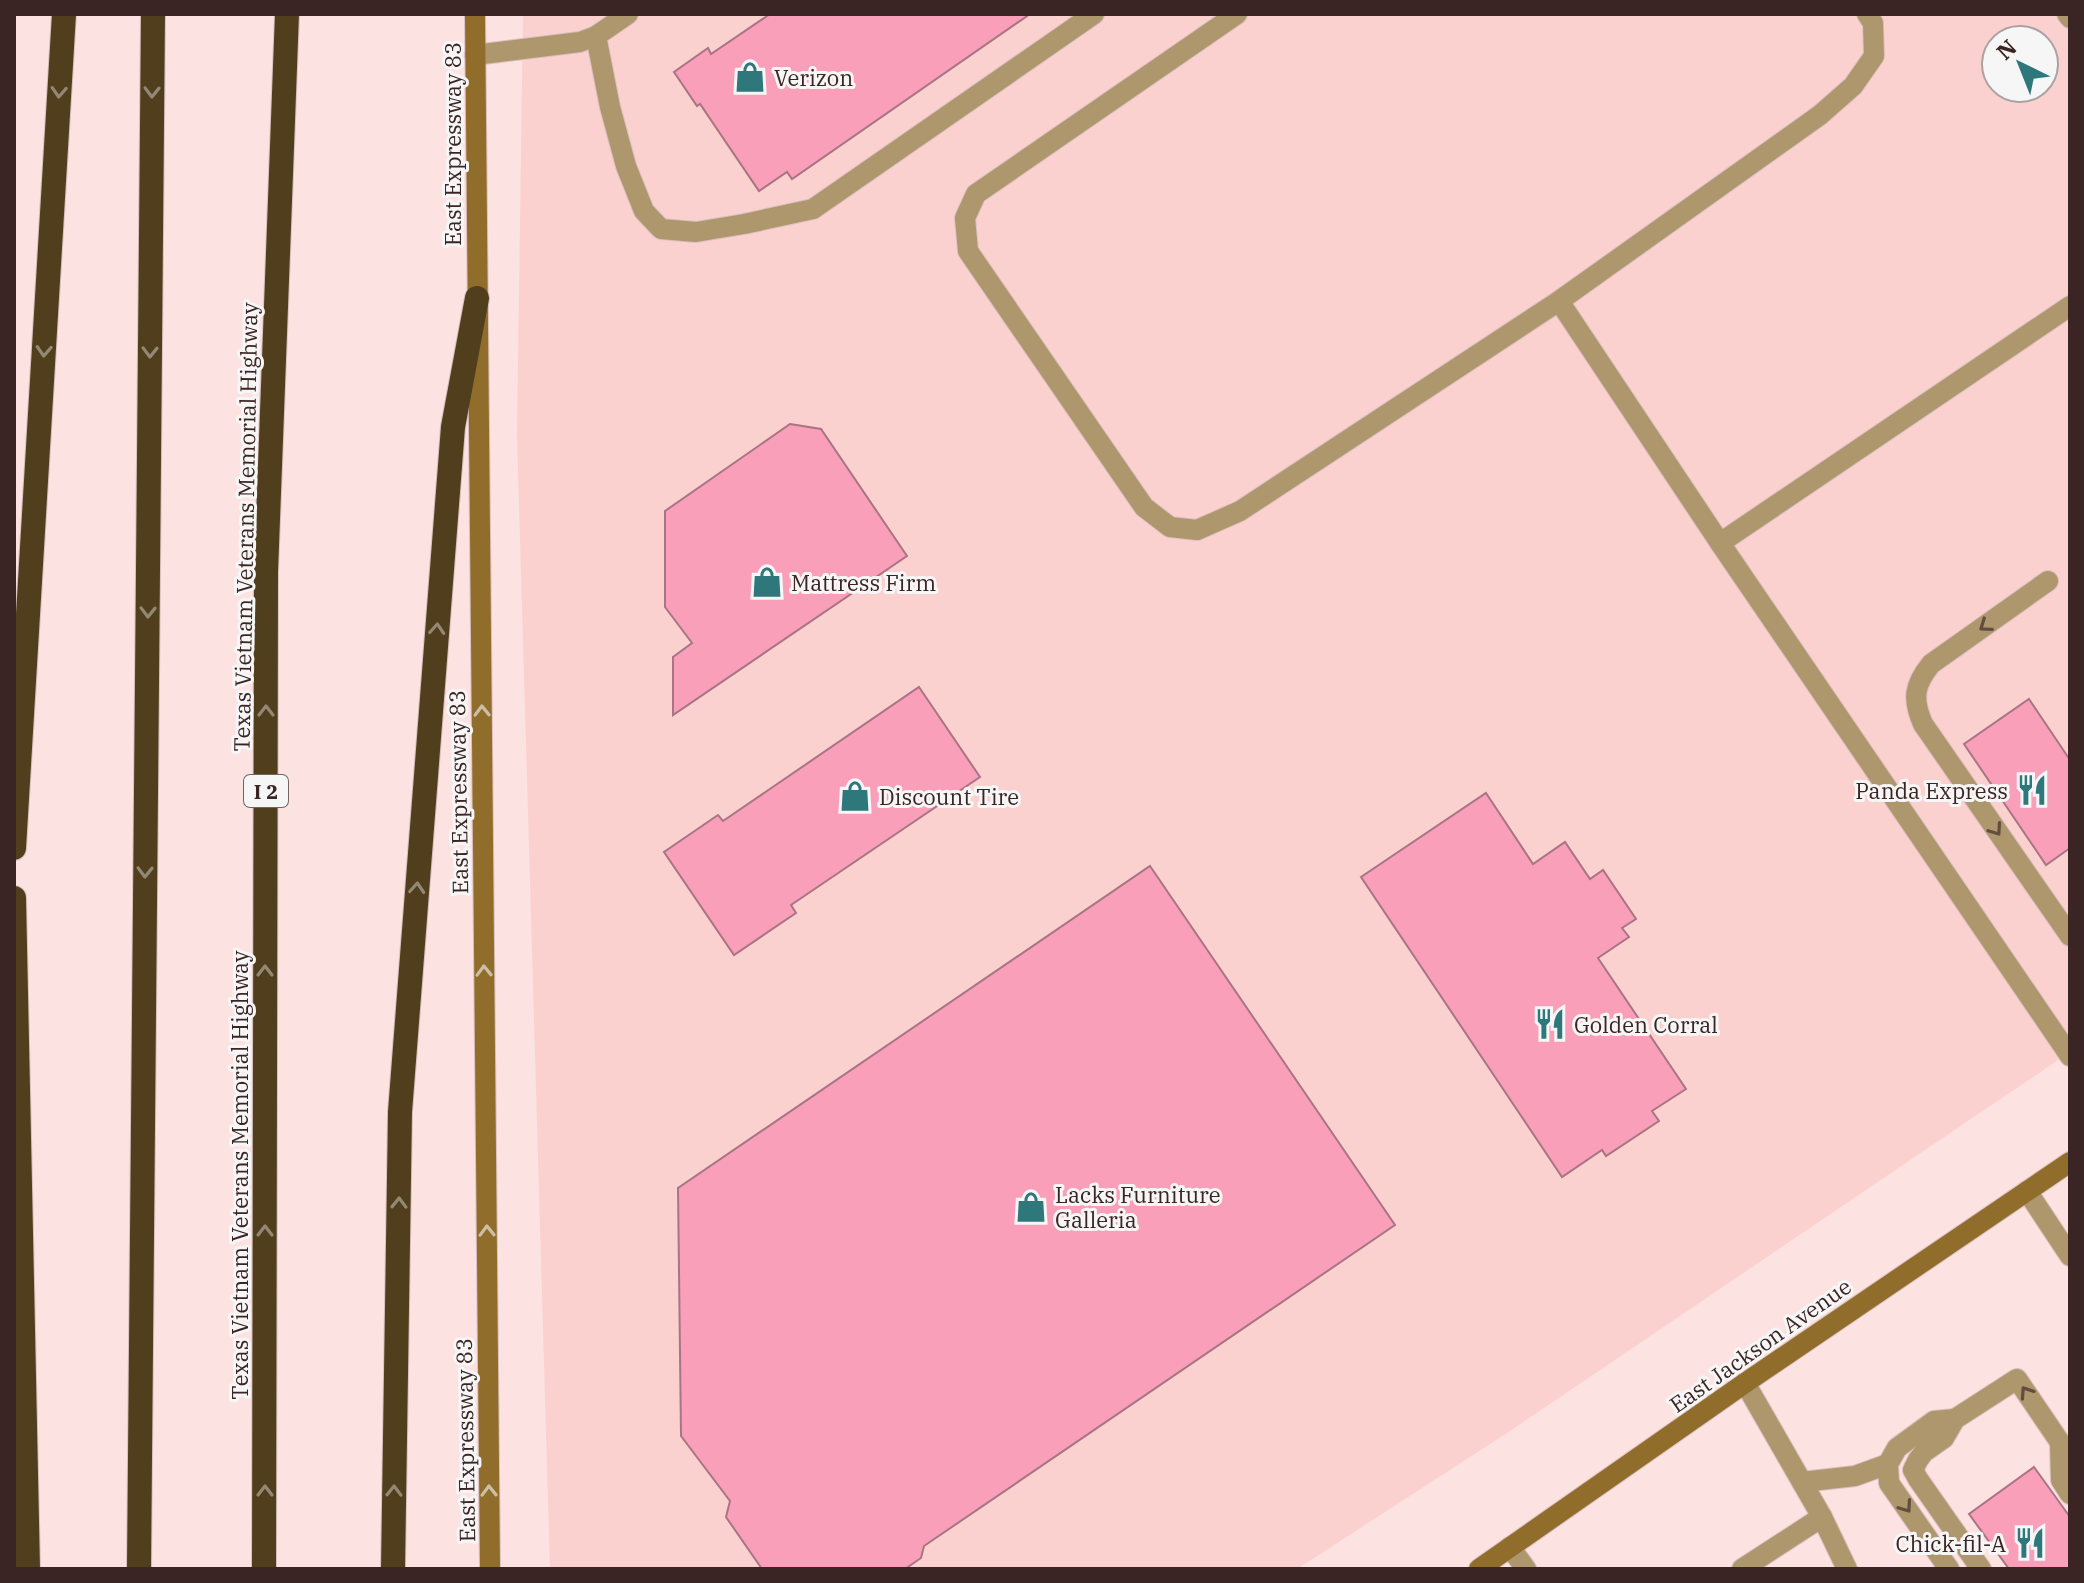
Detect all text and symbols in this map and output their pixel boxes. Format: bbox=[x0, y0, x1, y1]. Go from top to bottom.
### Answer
north arrow bbox=[1980, 24, 2060, 104]
text: N bbox=[1990, 32, 2022, 66]
street label: East Expressway 83 bbox=[438, 42, 467, 246]
shop icon: Verizon bbox=[733, 60, 767, 94]
place label: Verizon bbox=[774, 63, 853, 92]
one-way arrow bbox=[51, 86, 68, 99]
one-way arrow bbox=[143, 86, 161, 99]
street label: Texas Vietnam Veterans Memorial Highway bbox=[227, 302, 263, 752]
one-way arrow bbox=[35, 345, 52, 358]
one-way arrow bbox=[141, 346, 159, 359]
shop icon: Mattress Firm bbox=[750, 565, 784, 599]
place label: Mattress Firm bbox=[791, 568, 936, 597]
one-way arrow bbox=[139, 606, 157, 619]
one-way arrow bbox=[1979, 616, 1993, 631]
one-way arrow bbox=[429, 622, 446, 635]
street label: East Expressway 83 bbox=[442, 690, 474, 894]
one-way arrow bbox=[257, 704, 275, 717]
one-way arrow bbox=[473, 704, 490, 717]
restaurant icon: Panda Express bbox=[2015, 773, 2049, 807]
road number: I 2 bbox=[244, 775, 288, 807]
place label: Panda Express bbox=[1855, 776, 2008, 805]
shop icon: Discount Tire bbox=[838, 779, 872, 813]
place label: Discount Tire bbox=[879, 782, 1019, 811]
one-way arrow bbox=[1986, 821, 2001, 835]
one-way arrow bbox=[137, 866, 154, 879]
one-way arrow bbox=[408, 881, 425, 894]
street label: Texas Vietnam Veterans Memorial Highway bbox=[225, 950, 254, 1400]
one-way arrow bbox=[256, 964, 274, 977]
one-way arrow bbox=[475, 964, 493, 977]
restaurant icon: Golden Corral bbox=[1533, 1007, 1567, 1041]
place label: Golden Corral bbox=[1574, 1010, 1718, 1039]
place label: Lacks Furniture Galleria bbox=[1055, 1180, 1221, 1234]
shop icon: Lacks Furniture Galleria bbox=[1014, 1190, 1048, 1224]
one-way arrow bbox=[390, 1196, 407, 1209]
one-way arrow bbox=[256, 1224, 274, 1237]
one-way arrow bbox=[478, 1224, 496, 1237]
street label: East Jackson Avenue bbox=[1663, 1271, 1857, 1419]
street label: East Expressway 83 bbox=[449, 1338, 481, 1542]
one-way arrow bbox=[2021, 1387, 2036, 1401]
one-way arrow bbox=[256, 1484, 274, 1497]
one-way arrow bbox=[385, 1484, 403, 1497]
one-way arrow bbox=[480, 1484, 498, 1497]
one-way arrow bbox=[1896, 1499, 1911, 1513]
restaurant icon: Chick-fil-A bbox=[2013, 1526, 2047, 1560]
place label: Chick-fil-A bbox=[1895, 1529, 2006, 1558]

